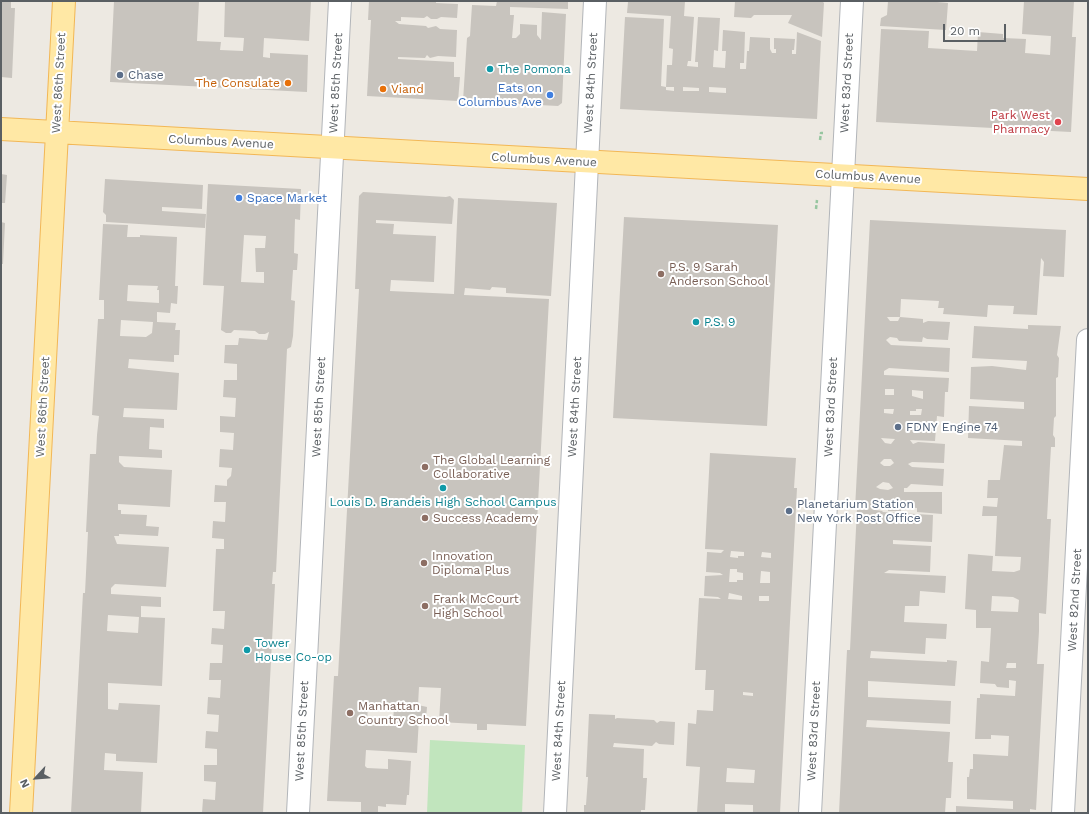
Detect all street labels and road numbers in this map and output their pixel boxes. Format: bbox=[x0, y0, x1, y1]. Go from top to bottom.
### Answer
street label: West 86th Street bbox=[49, 32, 69, 134]
street label: West 85th Street bbox=[326, 32, 346, 134]
street label: West 84th Street bbox=[581, 32, 601, 134]
street label: West 83rd Street bbox=[837, 33, 857, 133]
street label: Columbus Avenue bbox=[168, 132, 274, 152]
street label: Columbus Avenue bbox=[491, 150, 597, 170]
street label: Columbus Avenue bbox=[815, 167, 921, 187]
street label: West 86th Street bbox=[33, 356, 53, 458]
street label: West 85th Street bbox=[309, 356, 329, 458]
street label: West 84th Street bbox=[565, 356, 585, 458]
street label: West 83rd Street bbox=[821, 357, 841, 457]
street label: West 82nd Street bbox=[1065, 548, 1085, 652]
street label: West 85th Street bbox=[292, 680, 312, 782]
street label: West 84th Street bbox=[549, 680, 569, 782]
street label: West 83rd Street bbox=[804, 681, 824, 781]

